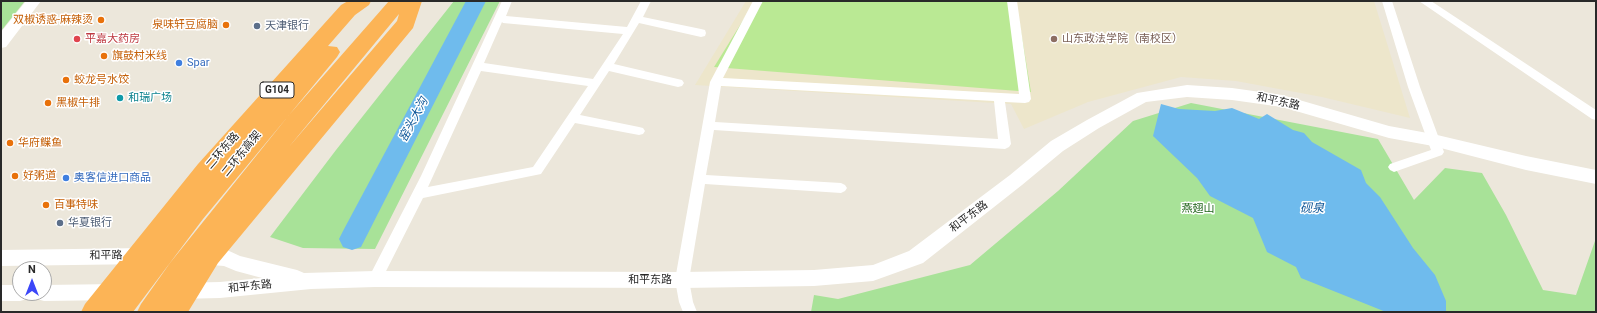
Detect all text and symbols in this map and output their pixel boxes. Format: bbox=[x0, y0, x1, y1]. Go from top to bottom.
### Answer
place label: 双椒诱惑-麻辣烫 bbox=[13, 13, 93, 27]
marker: 双椒诱惑-麻辣烫 bbox=[96, 15, 106, 25]
place label: 泉味轩豆腐脑 bbox=[152, 18, 218, 32]
place label: 天津银行 bbox=[265, 19, 309, 33]
marker: 泉味轩豆腐脑 bbox=[221, 20, 231, 30]
marker: 天津银行 bbox=[252, 21, 262, 31]
place label: 平嘉大药房 bbox=[85, 32, 140, 46]
place label: 山东政法学院（南校区） bbox=[1062, 32, 1183, 46]
marker: 平嘉大药房 bbox=[72, 34, 82, 44]
marker: 山东政法学院（南校区） bbox=[1049, 34, 1059, 44]
place label: 旗鼓村米线 bbox=[112, 49, 167, 63]
marker: 旗鼓村米线 bbox=[99, 51, 109, 61]
place label: Spar bbox=[187, 56, 209, 70]
marker: Spar bbox=[174, 58, 184, 68]
place label: 蛟龙号水饺 bbox=[74, 73, 129, 87]
marker: 蛟龙号水饺 bbox=[61, 75, 71, 85]
road number: G104 bbox=[260, 82, 294, 98]
place label: 和瑞广场 bbox=[128, 91, 172, 105]
street label: 和平东路 bbox=[1255, 91, 1301, 113]
marker: 和瑞广场 bbox=[115, 93, 125, 103]
water label: 窑头大沟 bbox=[396, 95, 432, 145]
place label: 黑椒牛排 bbox=[56, 96, 100, 110]
marker: 黑椒牛排 bbox=[43, 98, 53, 108]
street label: 二环东高架 bbox=[220, 128, 264, 180]
street label: 二环东路 bbox=[204, 130, 242, 172]
place label: 华府鲽鱼 bbox=[18, 136, 62, 150]
marker: 华府鲽鱼 bbox=[5, 138, 15, 148]
place label: 好粥道 bbox=[23, 169, 56, 183]
marker: 好粥道 bbox=[10, 171, 20, 181]
place label: 奥客信进口商品 bbox=[74, 171, 151, 185]
marker: 奥客信进口商品 bbox=[61, 173, 71, 183]
place label: 百事特味 bbox=[54, 198, 98, 212]
street label: 和平东路 bbox=[947, 198, 991, 236]
marker: 百事特味 bbox=[41, 200, 51, 210]
park label: 燕翅山 bbox=[1182, 202, 1214, 216]
water label: 砚泉 bbox=[1300, 202, 1324, 216]
place label: 华夏银行 bbox=[68, 216, 112, 230]
marker: 华夏银行 bbox=[55, 218, 65, 228]
street label: 和平路 bbox=[89, 249, 123, 263]
north arrow bbox=[12, 261, 52, 301]
text: N bbox=[28, 263, 36, 276]
street label: 和平东路 bbox=[628, 273, 672, 287]
street label: 和平东路 bbox=[227, 278, 273, 296]

